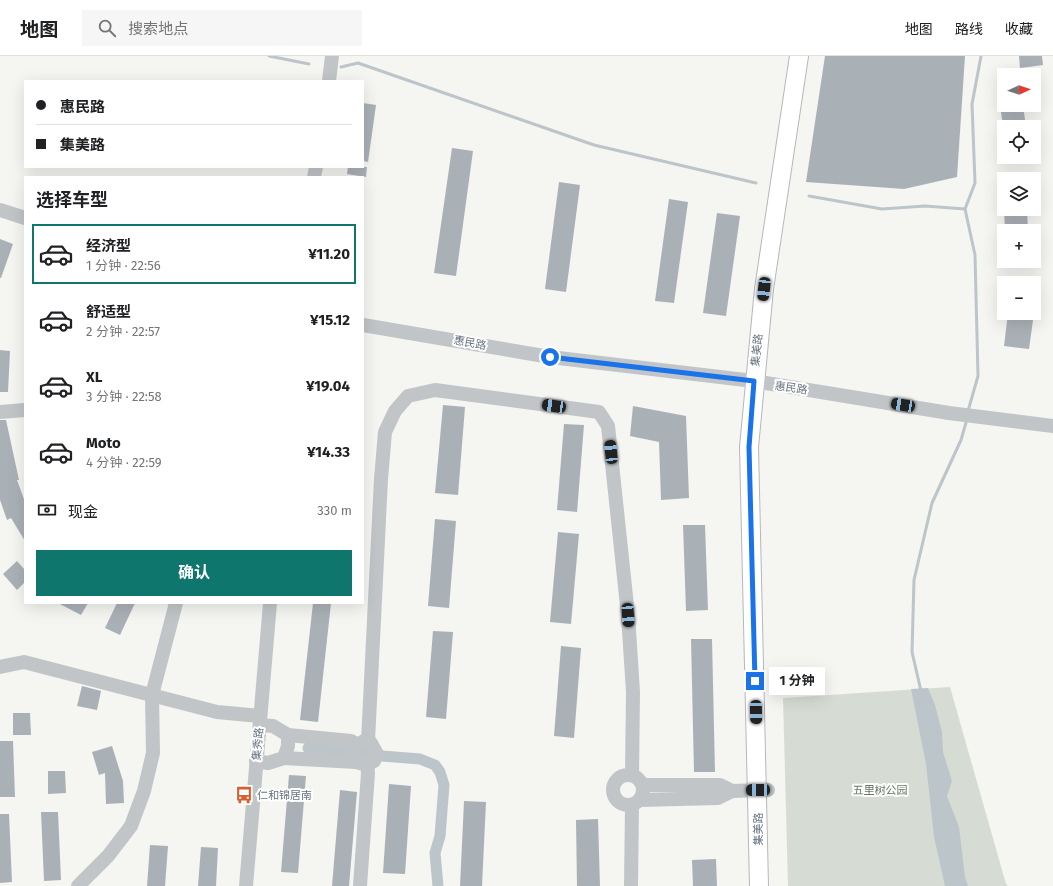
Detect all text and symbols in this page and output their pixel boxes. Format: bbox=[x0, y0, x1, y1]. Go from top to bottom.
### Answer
search box bbox=[82, 10, 362, 46]
icon: search bbox=[96, 17, 118, 39]
text: 地图 bbox=[20, 18, 58, 41]
text: 搜索地点 bbox=[128, 20, 188, 38]
text: 地图 bbox=[905, 21, 933, 38]
text: 路线 bbox=[955, 21, 983, 38]
text: 收藏 bbox=[1005, 21, 1033, 38]
north arrow bbox=[997, 68, 1041, 112]
map controls bbox=[997, 68, 1041, 320]
text: 惠民路 bbox=[60, 98, 105, 116]
button: locate bbox=[997, 120, 1041, 164]
text: 集美路 bbox=[60, 136, 105, 154]
button: layers bbox=[997, 172, 1041, 216]
text: 选择车型 bbox=[36, 189, 108, 211]
button: + bbox=[997, 224, 1041, 268]
icon: car bbox=[38, 236, 74, 272]
text: 经济型 bbox=[86, 237, 131, 255]
text: ¥11.20 bbox=[308, 245, 350, 263]
text: 1 分钟 · 22:56 bbox=[86, 258, 161, 273]
car bbox=[757, 276, 771, 302]
button: − bbox=[997, 276, 1041, 320]
icon: car bbox=[38, 302, 74, 338]
text: 舒适型 bbox=[86, 303, 131, 321]
text: ¥15.12 bbox=[310, 311, 350, 329]
text: 2 分钟 · 22:57 bbox=[86, 324, 160, 339]
street label: 集美路 bbox=[749, 333, 765, 367]
street label: 惠民路 bbox=[453, 334, 487, 352]
route start bbox=[541, 348, 559, 366]
icon: car bbox=[38, 368, 74, 404]
text: XL bbox=[86, 368, 102, 386]
text: ¥19.04 bbox=[306, 377, 350, 395]
street label: 惠民路 bbox=[774, 379, 808, 397]
text: 3 分钟 · 22:58 bbox=[86, 389, 162, 404]
car bbox=[890, 397, 916, 413]
car bbox=[541, 398, 567, 414]
icon: car bbox=[38, 434, 74, 470]
text: Moto bbox=[86, 434, 121, 452]
car bbox=[604, 439, 618, 465]
text: ¥14.33 bbox=[307, 443, 350, 461]
text: 4 分钟 · 22:59 bbox=[86, 455, 162, 470]
icon: cash bbox=[36, 499, 58, 521]
text: 现金 bbox=[68, 503, 98, 521]
text: 330 m bbox=[317, 503, 352, 518]
button: 确认 bbox=[36, 550, 352, 596]
car bbox=[621, 603, 635, 627]
callout: 1 分钟 bbox=[769, 667, 825, 695]
route end bbox=[746, 672, 764, 690]
text: 1 分钟 bbox=[779, 673, 815, 688]
car bbox=[750, 700, 762, 724]
street label: 集秀路 bbox=[250, 727, 266, 761]
car bbox=[746, 784, 770, 796]
park label: 五里树公园 bbox=[853, 784, 908, 797]
bus stop icon: 仁和锦居南 bbox=[234, 785, 254, 805]
place label: 仁和锦居南 bbox=[257, 789, 312, 802]
street label: 集美路 bbox=[752, 813, 765, 846]

